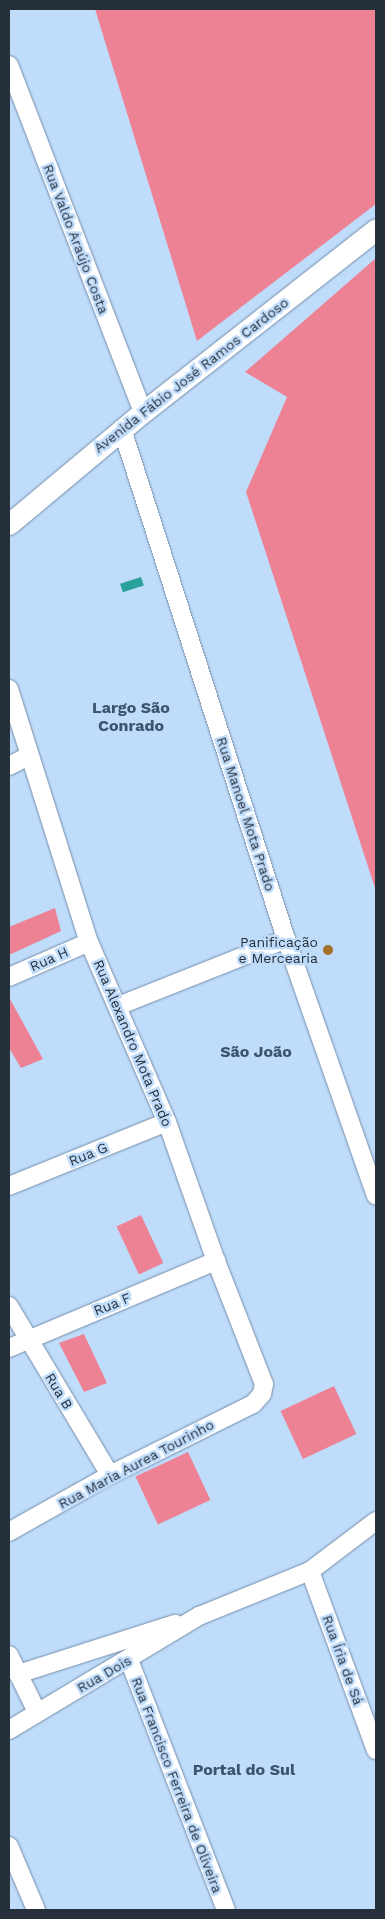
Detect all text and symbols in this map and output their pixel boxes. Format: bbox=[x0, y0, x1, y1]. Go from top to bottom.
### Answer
street label: Rua Valdo Araújo Costa bbox=[39, 161, 113, 317]
street label: Avenida Fábio José Ramos Cardoso bbox=[90, 294, 292, 456]
district label: Largo São Conrado bbox=[92, 698, 170, 736]
street label: Rua Manoel Mota Prado bbox=[213, 734, 279, 894]
place label: Panificação e Mercearia bbox=[239, 934, 318, 966]
street label: Rua H bbox=[27, 943, 71, 975]
marker: Panificação e Mercearia bbox=[322, 944, 334, 956]
street label: Rua Alexandro Mota Prado bbox=[90, 956, 176, 1130]
district label: São João bbox=[220, 1042, 292, 1062]
street label: Rua G bbox=[66, 1139, 110, 1169]
street label: Rua F bbox=[91, 1289, 133, 1319]
street label: Rua B bbox=[42, 1370, 76, 1412]
street label: Rua Maria Aurea Tourinho bbox=[55, 1415, 217, 1513]
street label: Rua Íria de Sá bbox=[319, 1612, 367, 1708]
street label: Rua Dois bbox=[74, 1652, 134, 1696]
street label: Rua Francisco Ferreira de Oliveira bbox=[128, 1675, 226, 1895]
district label: Portal do Sul bbox=[193, 1760, 295, 1780]

